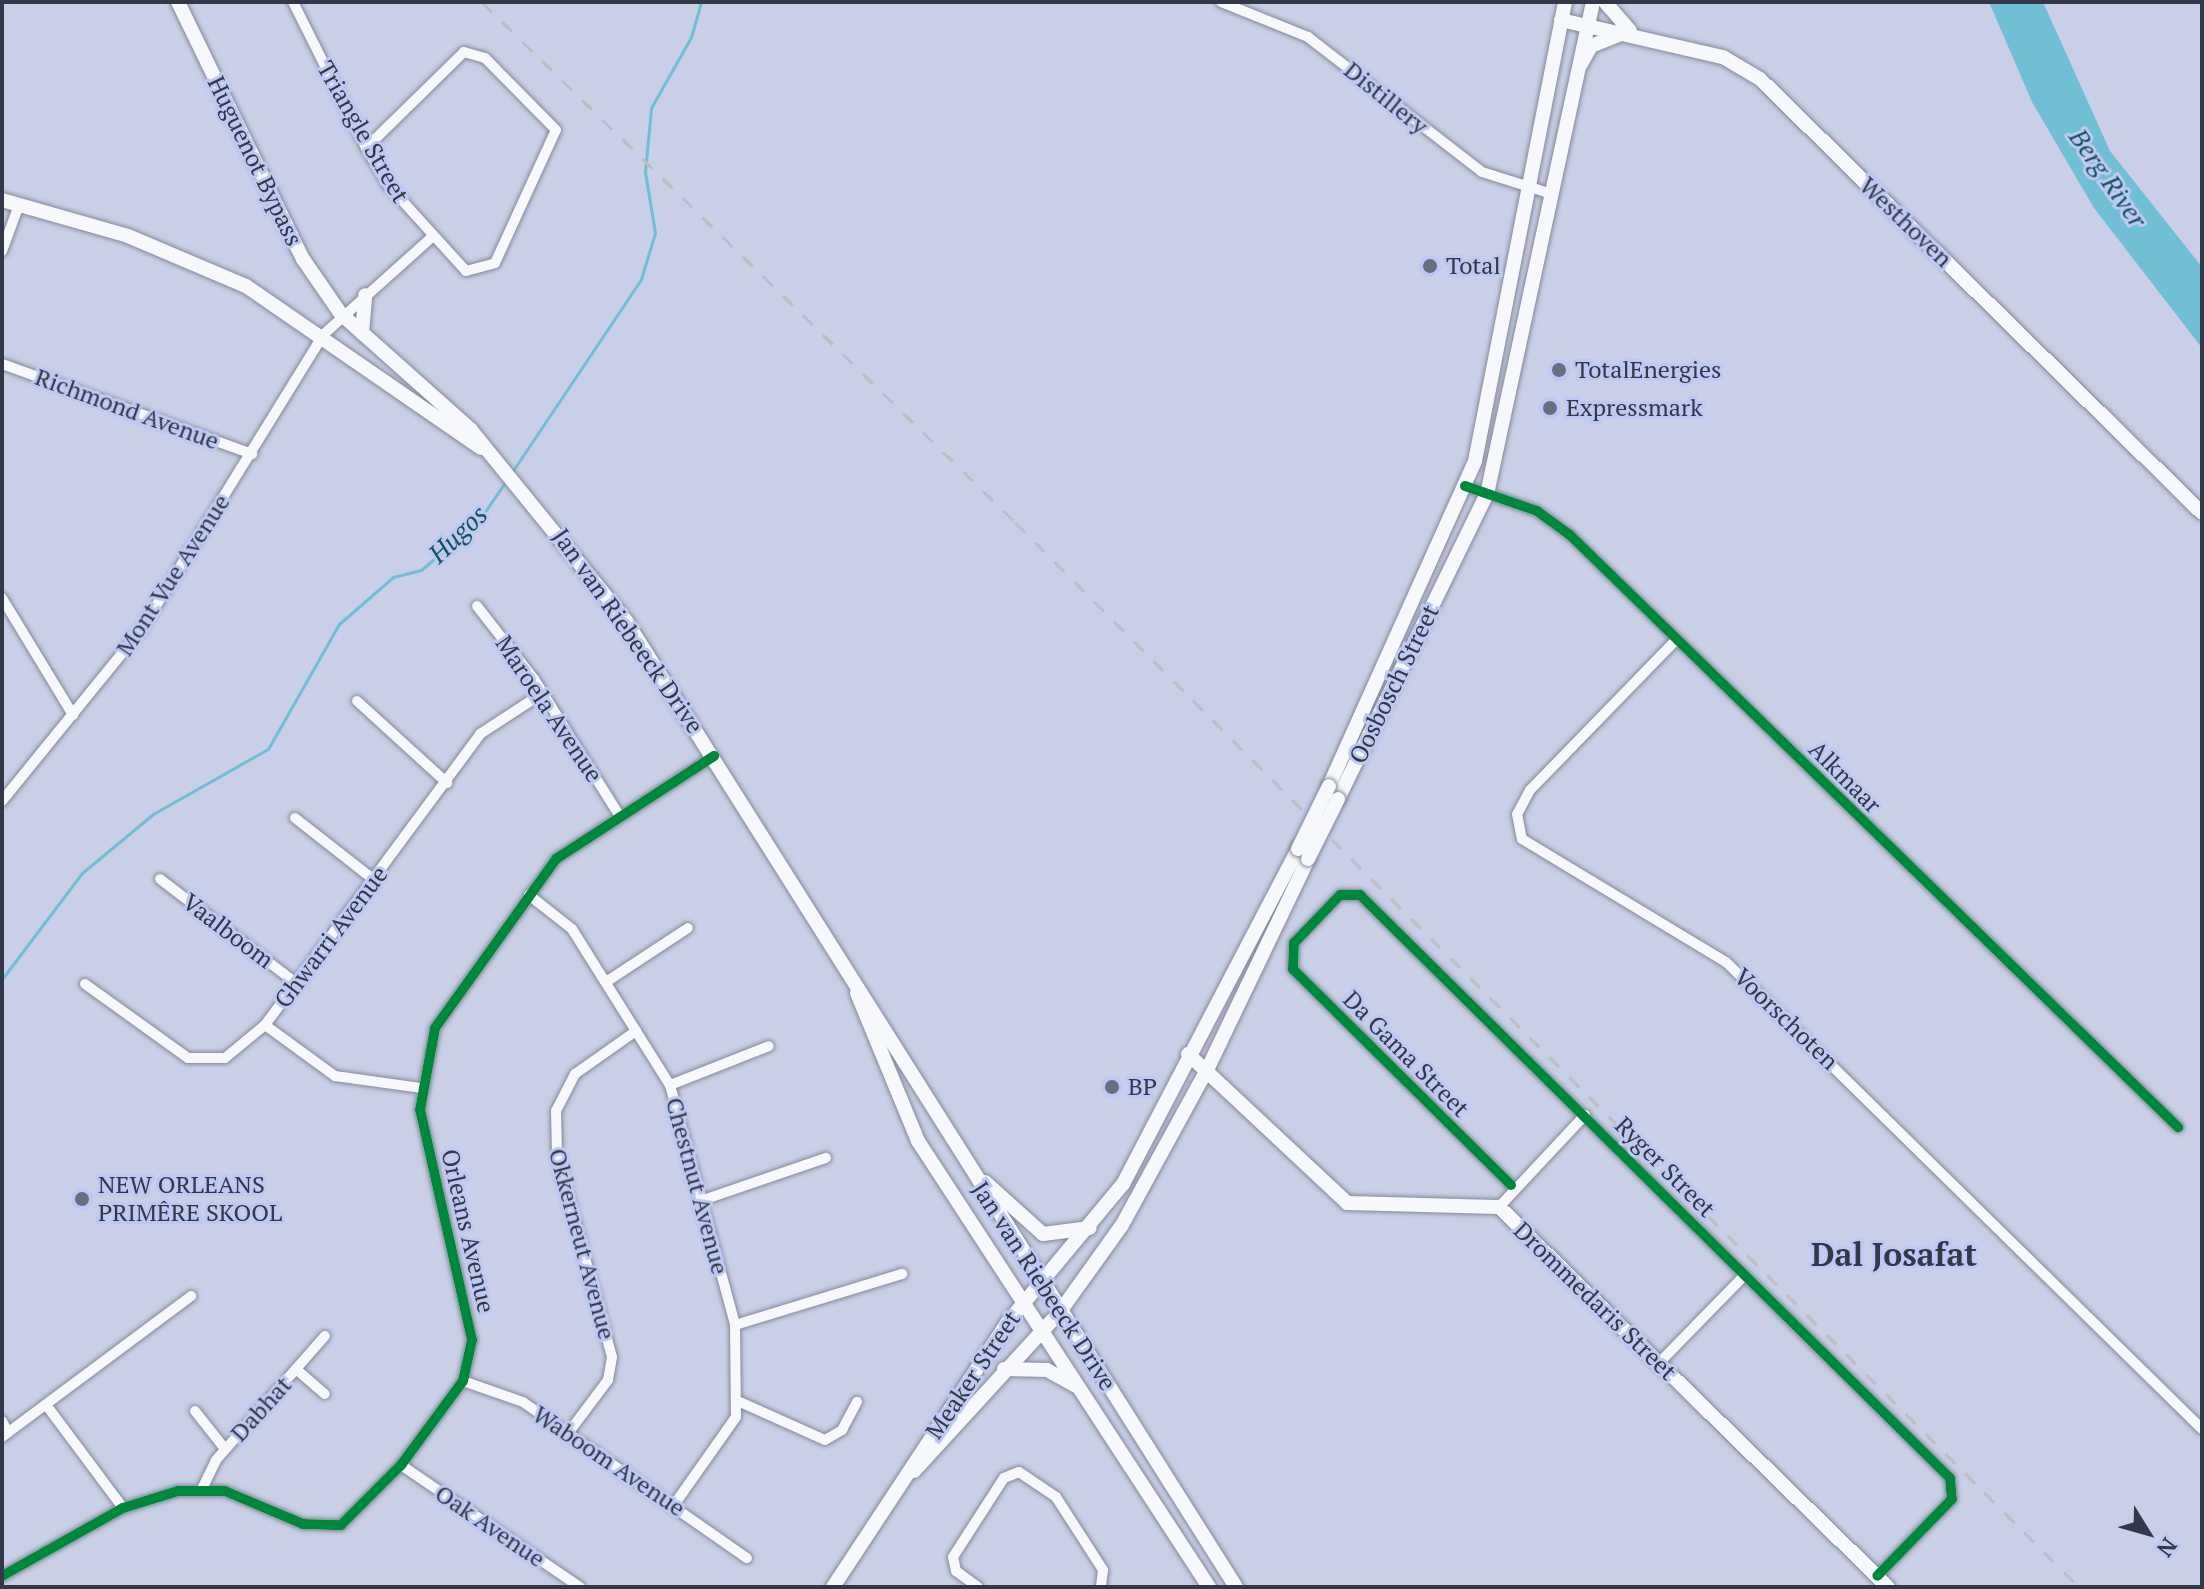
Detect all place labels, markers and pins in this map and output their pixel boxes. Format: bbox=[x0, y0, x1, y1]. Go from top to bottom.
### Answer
place label: Total bbox=[1446, 252, 1501, 280]
marker: Total bbox=[1421, 257, 1439, 275]
place label: TotalEnergies bbox=[1575, 356, 1721, 384]
marker: TotalEnergies bbox=[1550, 361, 1568, 379]
place label: Expressmark bbox=[1566, 394, 1703, 422]
marker: Expressmark bbox=[1541, 399, 1559, 417]
place label: BP bbox=[1128, 1073, 1157, 1101]
marker: BP bbox=[1103, 1078, 1121, 1096]
place label: NEW ORLEANS PRIMÊRE SKOOL bbox=[98, 1171, 282, 1227]
marker: NEW ORLEANS PRIMÊRE SKOOL bbox=[73, 1190, 91, 1208]

